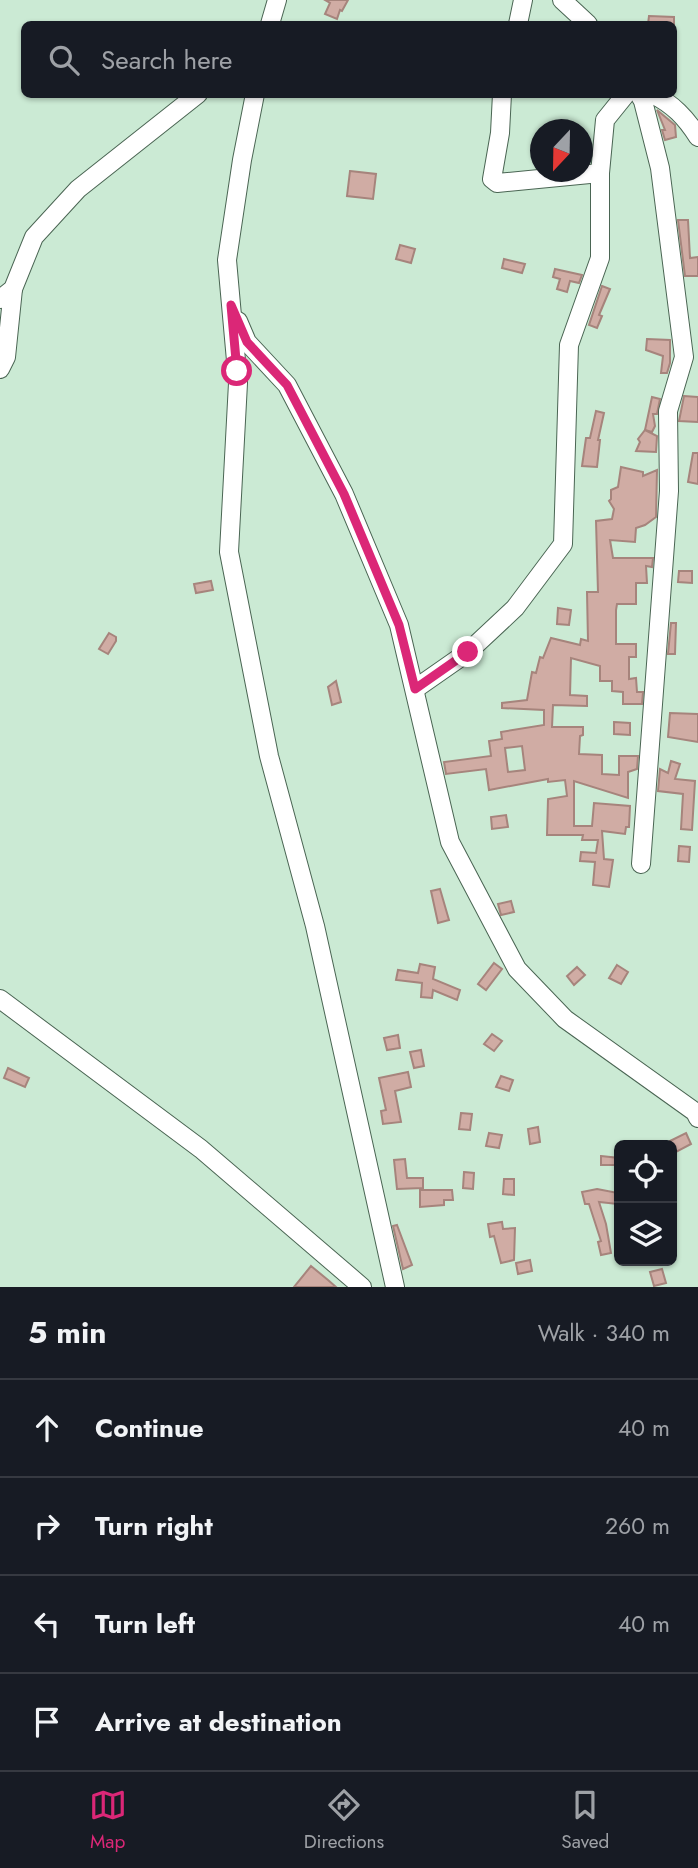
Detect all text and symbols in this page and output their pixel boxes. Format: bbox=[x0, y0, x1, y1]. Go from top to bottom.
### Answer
search box bbox=[21, 21, 677, 98]
icon: search bbox=[45, 41, 83, 79]
text: Search here bbox=[101, 41, 233, 79]
north arrow bbox=[530, 119, 593, 182]
route start bbox=[221, 355, 252, 386]
route end bbox=[452, 636, 483, 667]
map controls bbox=[614, 1140, 677, 1266]
button: locate bbox=[614, 1140, 677, 1203]
button: layers bbox=[614, 1203, 677, 1266]
text: 5 min bbox=[28, 1311, 106, 1354]
text: Walk · 340 m bbox=[538, 1316, 670, 1350]
icon: ahead bbox=[28, 1409, 66, 1447]
text: Continue bbox=[95, 1409, 204, 1447]
text: 40 m bbox=[618, 1411, 670, 1445]
icon: right bbox=[28, 1507, 66, 1545]
text: Turn right bbox=[95, 1507, 213, 1545]
text: 260 m bbox=[605, 1509, 670, 1543]
icon: left bbox=[28, 1605, 66, 1643]
text: Turn left bbox=[95, 1605, 195, 1643]
text: 40 m bbox=[618, 1607, 670, 1641]
icon: arrive bbox=[28, 1703, 66, 1741]
text: Arrive at destination bbox=[95, 1703, 342, 1741]
tab: Map bbox=[89, 1786, 127, 1855]
tab: Directions bbox=[304, 1786, 384, 1855]
tab: Saved bbox=[561, 1786, 609, 1855]

